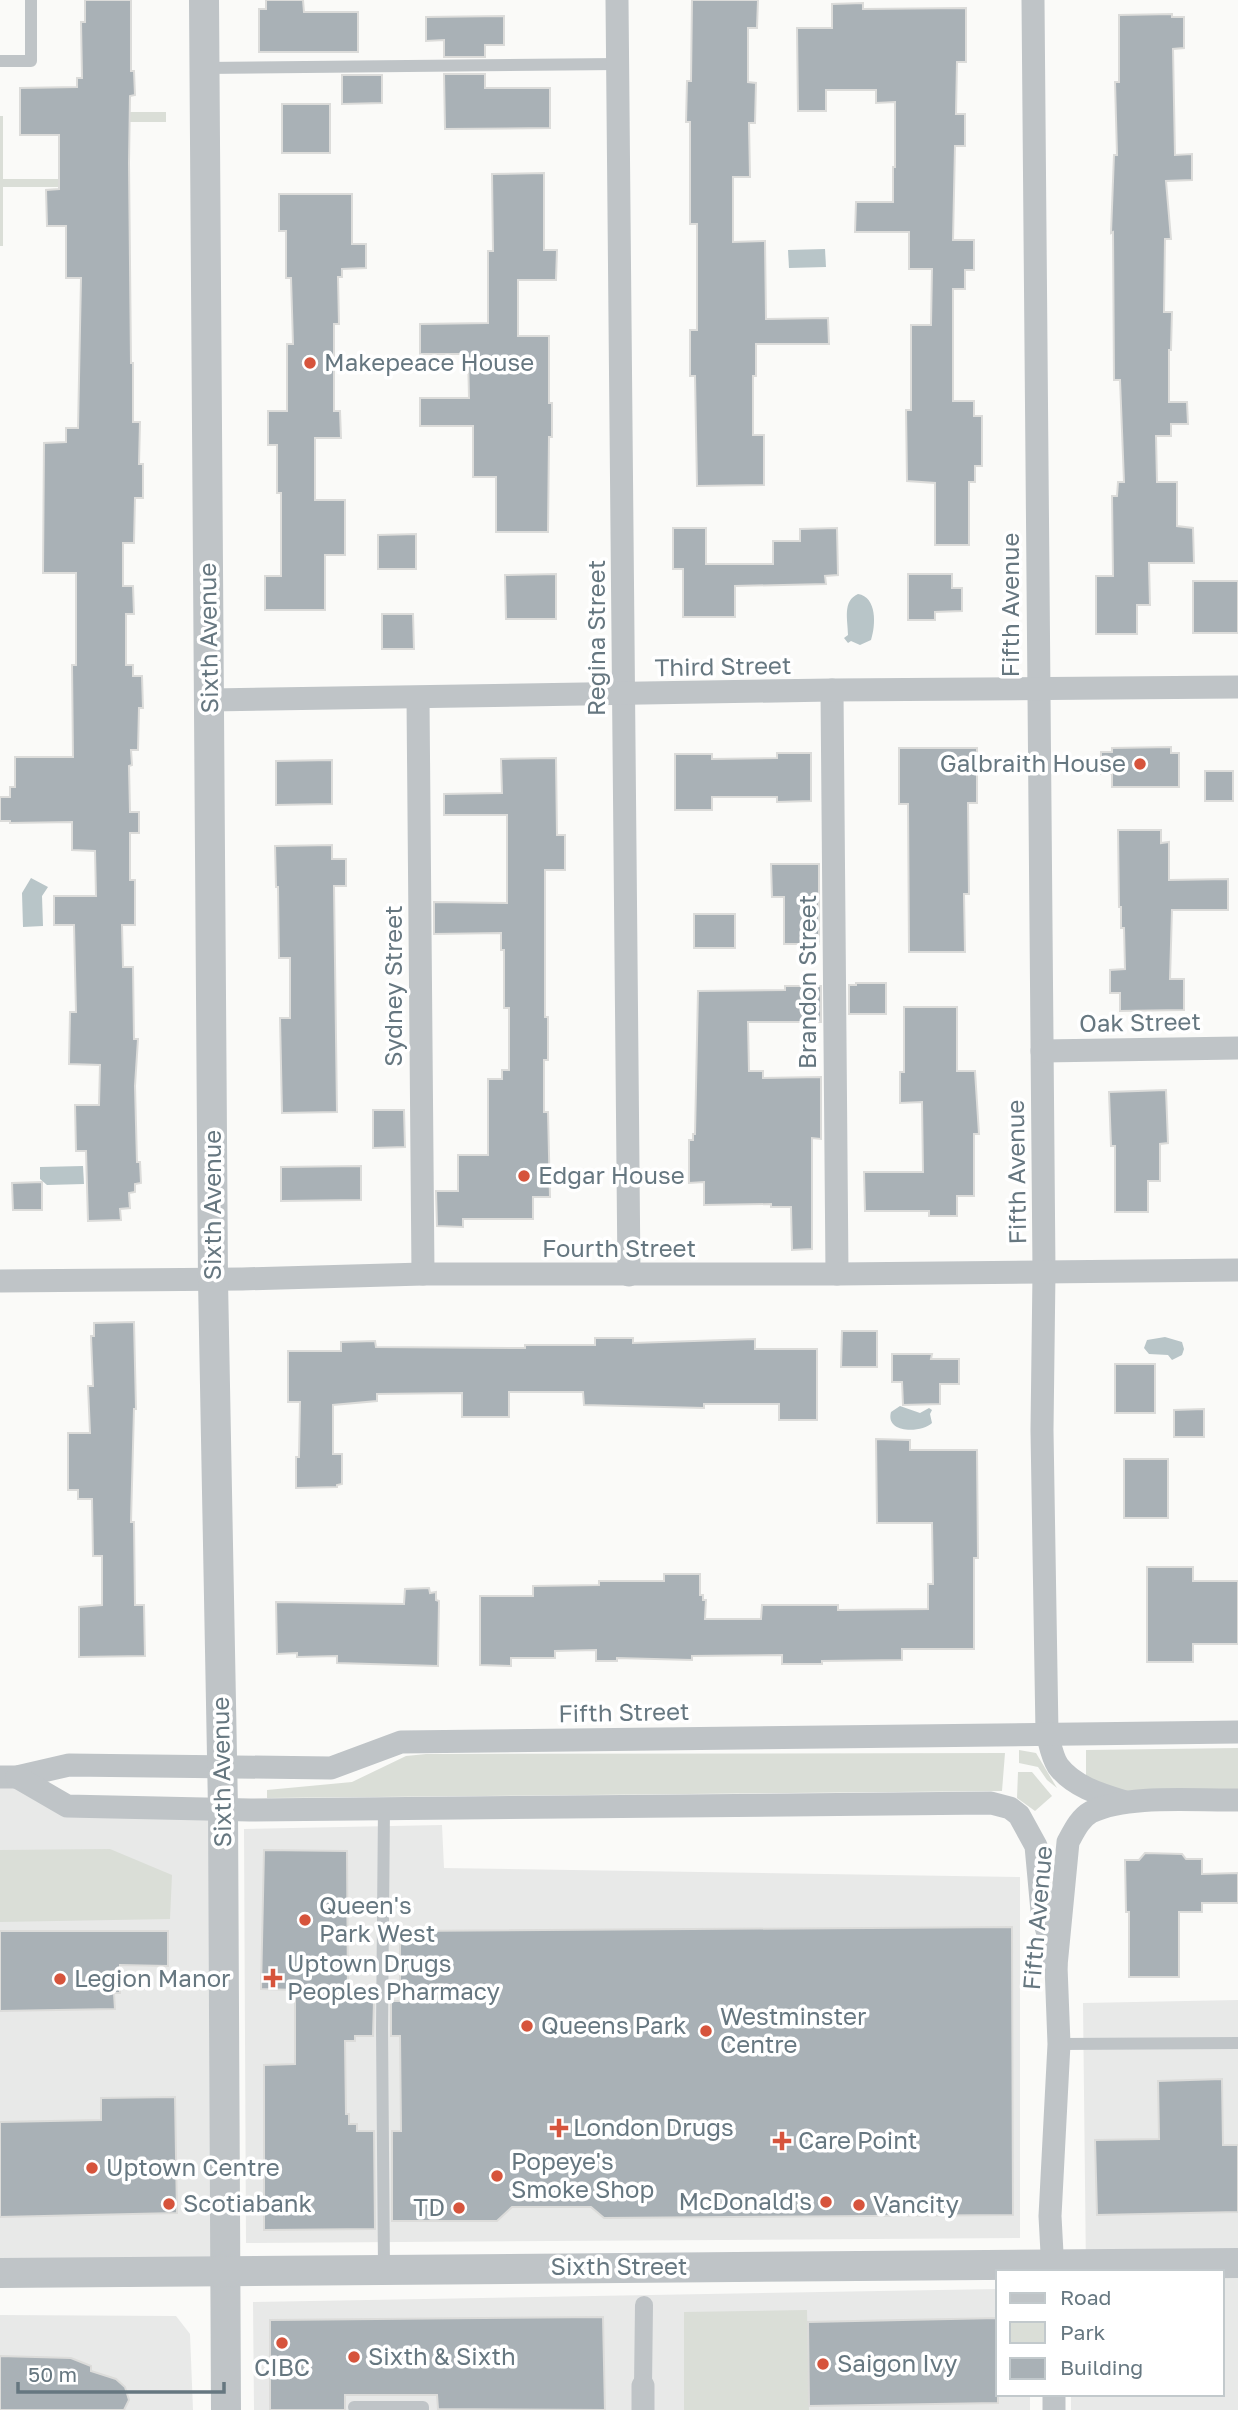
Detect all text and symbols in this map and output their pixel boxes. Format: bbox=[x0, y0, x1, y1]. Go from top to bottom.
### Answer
place label: Makepeace House bbox=[324, 347, 534, 376]
marker: Makepeace House bbox=[302, 355, 318, 371]
street label: Fifth Avenue bbox=[995, 533, 1024, 677]
street label: Regina Street bbox=[581, 560, 610, 716]
street label: Sixth Avenue bbox=[192, 563, 223, 714]
street label: Third Street bbox=[654, 650, 792, 681]
place label: Galbraith House bbox=[940, 748, 1126, 777]
marker: Galbraith House bbox=[1132, 756, 1148, 772]
street label: Brandon Street bbox=[792, 895, 821, 1069]
street label: Sydney Street bbox=[378, 905, 407, 1067]
street label: Oak Street bbox=[1079, 1006, 1201, 1037]
street label: Fifth Avenue bbox=[1000, 1099, 1031, 1245]
street label: Sixth Avenue bbox=[197, 1130, 226, 1280]
place label: Edgar House bbox=[538, 1160, 685, 1189]
marker: Edgar House bbox=[516, 1168, 532, 1184]
street label: Fourth Street bbox=[542, 1233, 696, 1262]
street label: Fifth Street bbox=[558, 1696, 690, 1727]
street label: Sixth Avenue bbox=[205, 1697, 236, 1848]
street label: Fifth Avenue bbox=[1016, 1844, 1057, 1991]
place label: Queen's Park West bbox=[319, 1890, 435, 1947]
marker: Queen's Park West bbox=[297, 1912, 313, 1928]
place label: Uptown Drugs Peoples Pharmacy bbox=[287, 1948, 500, 2005]
place label: Legion Manor bbox=[74, 1963, 230, 1992]
marker: Uptown Drugs Peoples Pharmacy bbox=[265, 1970, 281, 1986]
marker: Legion Manor bbox=[52, 1971, 68, 1987]
place label: Westminster Centre bbox=[720, 2001, 866, 2058]
place label: Queens Park bbox=[541, 2010, 687, 2039]
marker: Queens Park bbox=[519, 2018, 535, 2034]
marker: Westminster Centre bbox=[698, 2023, 714, 2039]
place label: London Drugs bbox=[573, 2112, 734, 2141]
marker: London Drugs bbox=[551, 2120, 567, 2136]
place label: Care Point bbox=[798, 2125, 917, 2154]
marker: Care Point bbox=[772, 2131, 792, 2151]
place label: Popeye's Smoke Shop bbox=[511, 2146, 654, 2203]
place label: Uptown Centre bbox=[106, 2152, 280, 2181]
marker: Uptown Centre bbox=[84, 2160, 100, 2176]
marker: Popeye's Smoke Shop bbox=[489, 2168, 505, 2184]
place label: McDonald's bbox=[679, 2186, 812, 2215]
place label: Scotiabank bbox=[183, 2188, 312, 2217]
place label: Vancity bbox=[873, 2189, 959, 2218]
place label: TD bbox=[413, 2192, 445, 2221]
marker: McDonald's bbox=[818, 2194, 834, 2210]
marker: Scotiabank bbox=[161, 2196, 177, 2212]
marker: Vancity bbox=[851, 2197, 867, 2213]
marker: TD bbox=[451, 2200, 467, 2216]
street label: Sixth Street bbox=[551, 2251, 687, 2280]
legend bbox=[996, 2270, 1224, 2396]
text: Road bbox=[1060, 2284, 1111, 2310]
text: Park bbox=[1060, 2319, 1106, 2345]
marker: CIBC bbox=[274, 2335, 290, 2351]
place label: Sixth & Sixth bbox=[368, 2341, 516, 2370]
place label: Saigon Ivy bbox=[837, 2348, 957, 2377]
marker: Sixth & Sixth bbox=[346, 2349, 362, 2365]
scale bar bbox=[18, 2350, 224, 2394]
place label: CIBC bbox=[254, 2352, 310, 2381]
text: Building bbox=[1060, 2354, 1143, 2380]
marker: Saigon Ivy bbox=[815, 2356, 831, 2372]
text: 50 m bbox=[28, 2361, 77, 2387]

